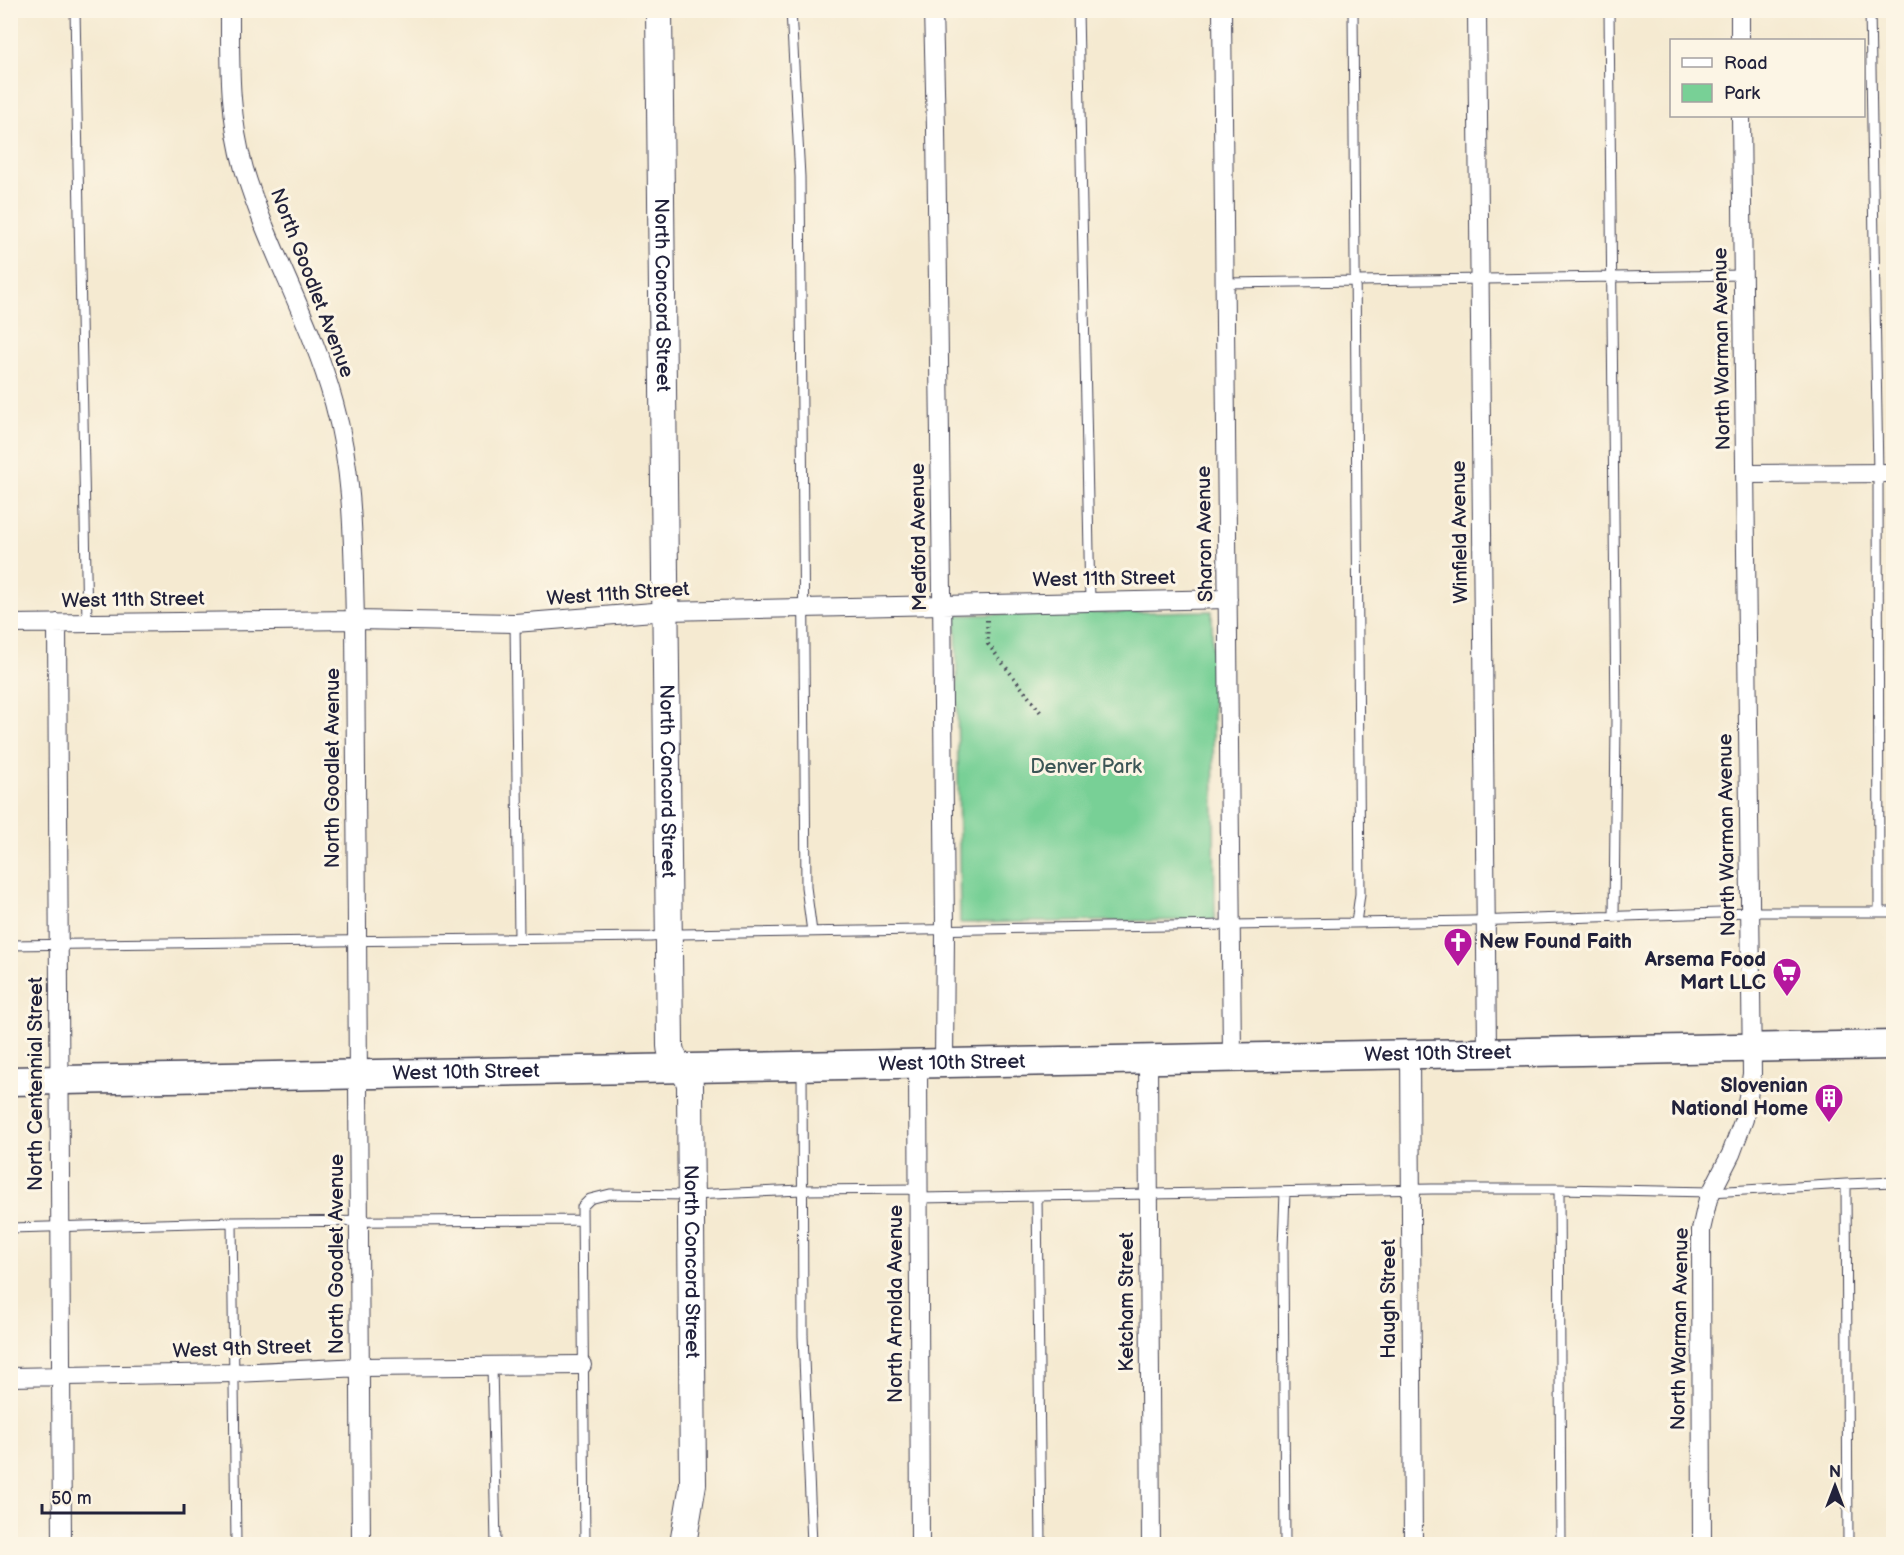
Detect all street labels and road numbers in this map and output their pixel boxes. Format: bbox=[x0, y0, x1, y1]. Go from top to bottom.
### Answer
street label: North Goodlet Avenue bbox=[265, 185, 359, 381]
street label: North Concord Street bbox=[649, 198, 675, 392]
street label: North Warman Avenue bbox=[1708, 247, 1736, 451]
street label: Winfield Avenue bbox=[1447, 460, 1473, 604]
street label: Medford Avenue bbox=[906, 463, 932, 611]
street label: Sharon Avenue bbox=[1192, 465, 1218, 602]
street label: West 11th Street bbox=[1032, 566, 1176, 592]
street label: West 11th Street bbox=[546, 577, 690, 611]
street label: West 11th Street bbox=[61, 587, 205, 613]
street label: North Goodlet Avenue bbox=[321, 668, 345, 868]
street label: North Concord Street bbox=[654, 684, 680, 878]
street label: North Warman Avenue bbox=[1713, 733, 1741, 937]
street label: North Centennial Street bbox=[24, 977, 48, 1191]
street label: West 10th Street bbox=[1364, 1040, 1512, 1067]
street label: West 10th Street bbox=[878, 1050, 1026, 1076]
street label: West 10th Street bbox=[392, 1059, 540, 1086]
street label: North Goodlet Avenue bbox=[325, 1154, 349, 1354]
street label: North Concord Street bbox=[679, 1165, 704, 1358]
street label: North Arnolda Avenue bbox=[884, 1205, 908, 1403]
street label: North Warman Avenue bbox=[1666, 1227, 1694, 1431]
street label: Ketcham Street bbox=[1115, 1232, 1139, 1372]
street label: Haugh Street bbox=[1377, 1239, 1401, 1359]
street label: West 9th Street bbox=[172, 1335, 312, 1363]

